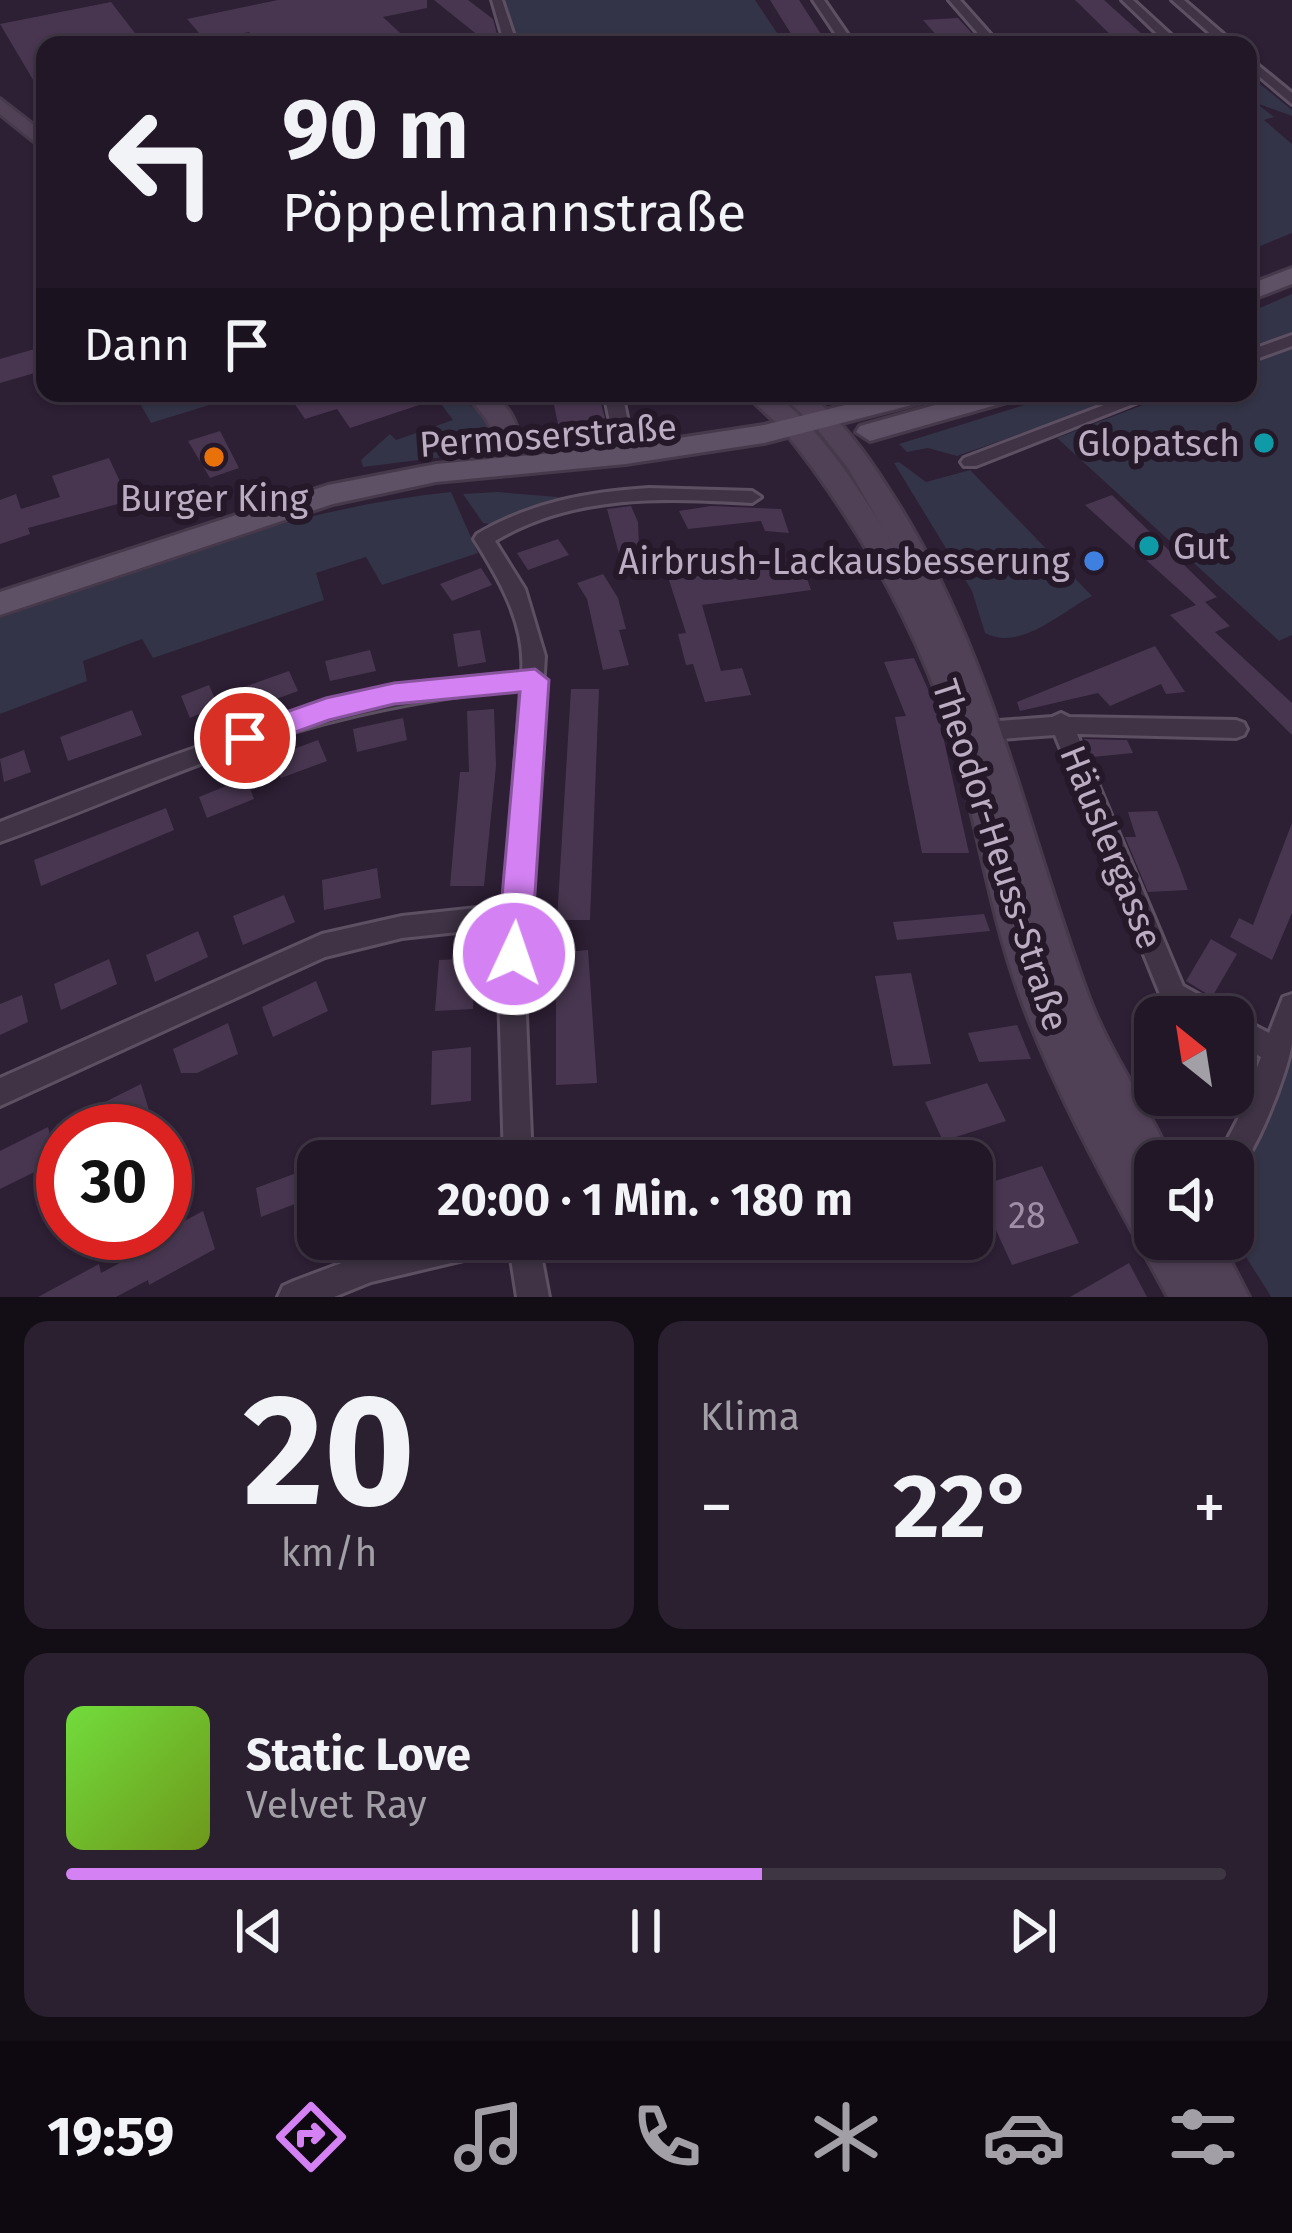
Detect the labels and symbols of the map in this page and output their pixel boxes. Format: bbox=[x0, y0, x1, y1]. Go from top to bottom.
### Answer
street label: Permoserstraße bbox=[418, 405, 678, 467]
place label: Glopatsch bbox=[1077, 422, 1240, 466]
marker: Glopatsch bbox=[1251, 430, 1277, 456]
marker: Burger King bbox=[201, 444, 227, 470]
place label: Burger King bbox=[120, 477, 309, 521]
place label: Gut bbox=[1173, 525, 1230, 569]
marker: Gut bbox=[1136, 533, 1162, 559]
place label: Airbrush-Lackausbesserung bbox=[619, 540, 1070, 584]
marker: Airbrush-Lackausbesserung bbox=[1081, 548, 1107, 574]
street label: Theodor-Heuss-Straße bbox=[922, 674, 1078, 1037]
pin bbox=[194, 687, 296, 789]
street label: Häuslergasse bbox=[1050, 739, 1172, 955]
position arrow bbox=[451, 891, 577, 1017]
north arrow bbox=[1134, 996, 1254, 1116]
speed limit sign: 30 bbox=[36, 1104, 192, 1260]
house number: 28 bbox=[1008, 1194, 1046, 1238]

